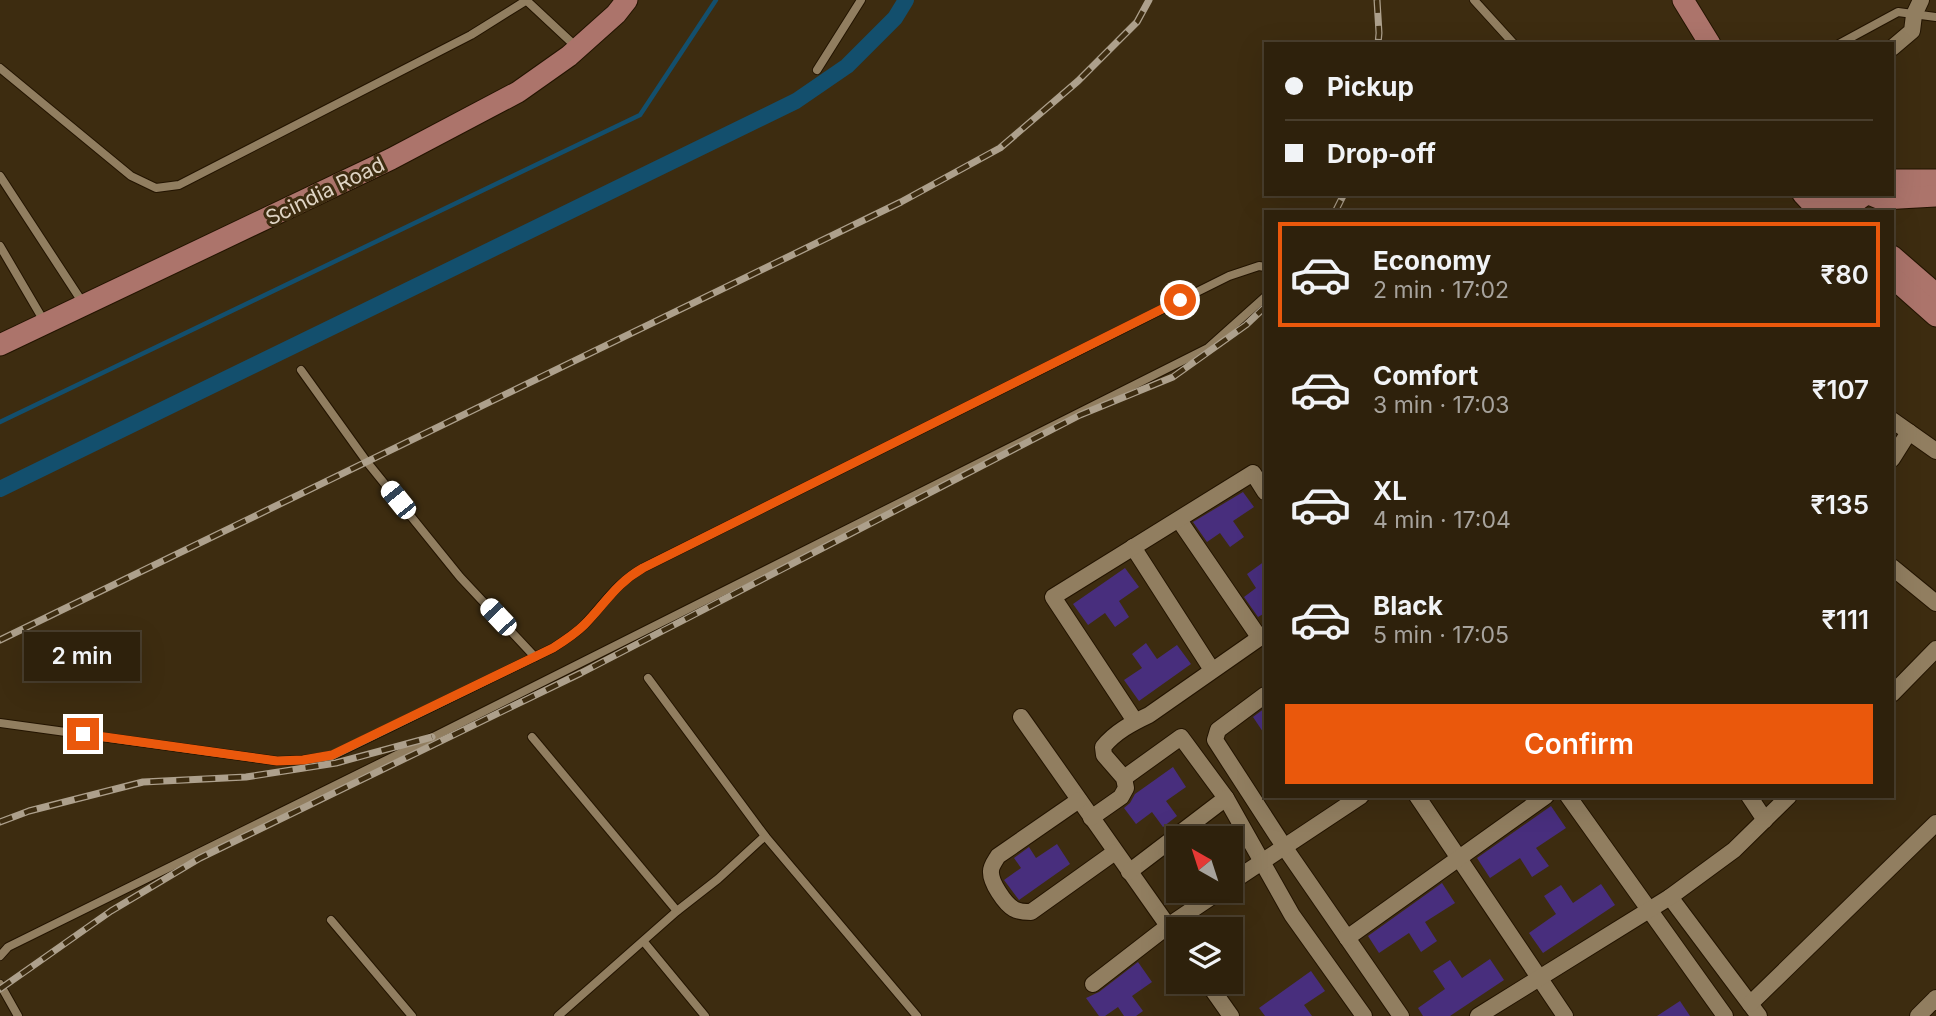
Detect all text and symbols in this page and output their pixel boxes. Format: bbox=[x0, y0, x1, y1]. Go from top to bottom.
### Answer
text: Pickup bbox=[1327, 71, 1414, 102]
text: Drop-off bbox=[1327, 138, 1436, 169]
street label: Scindia Road bbox=[261, 151, 389, 231]
icon: car bbox=[1289, 243, 1352, 306]
text: Economy bbox=[1373, 245, 1491, 276]
text: ₹80 bbox=[1821, 259, 1869, 290]
text: 2 min · 17:02 bbox=[1373, 276, 1509, 304]
route start bbox=[1164, 284, 1196, 316]
icon: car bbox=[1289, 358, 1352, 421]
text: Comfort bbox=[1373, 360, 1478, 391]
text: ₹107 bbox=[1812, 374, 1869, 405]
text: 3 min · 17:03 bbox=[1373, 391, 1509, 419]
icon: car bbox=[1289, 473, 1352, 536]
text: XL bbox=[1373, 475, 1407, 506]
car bbox=[377, 477, 420, 523]
text: ₹135 bbox=[1811, 489, 1869, 520]
text: 4 min · 17:04 bbox=[1373, 506, 1511, 534]
icon: car bbox=[1289, 588, 1352, 651]
text: Black bbox=[1373, 590, 1443, 621]
car bbox=[476, 594, 521, 640]
text: ₹111 bbox=[1821, 604, 1869, 635]
text: 5 min · 17:05 bbox=[1373, 621, 1509, 649]
callout: 2 min bbox=[25, 632, 141, 682]
text: 2 min bbox=[52, 642, 112, 670]
button: Confirm bbox=[1285, 704, 1873, 784]
route end bbox=[67, 718, 99, 750]
north arrow bbox=[1166, 826, 1242, 903]
map controls bbox=[1166, 826, 1243, 994]
button: layers bbox=[1166, 917, 1243, 994]

